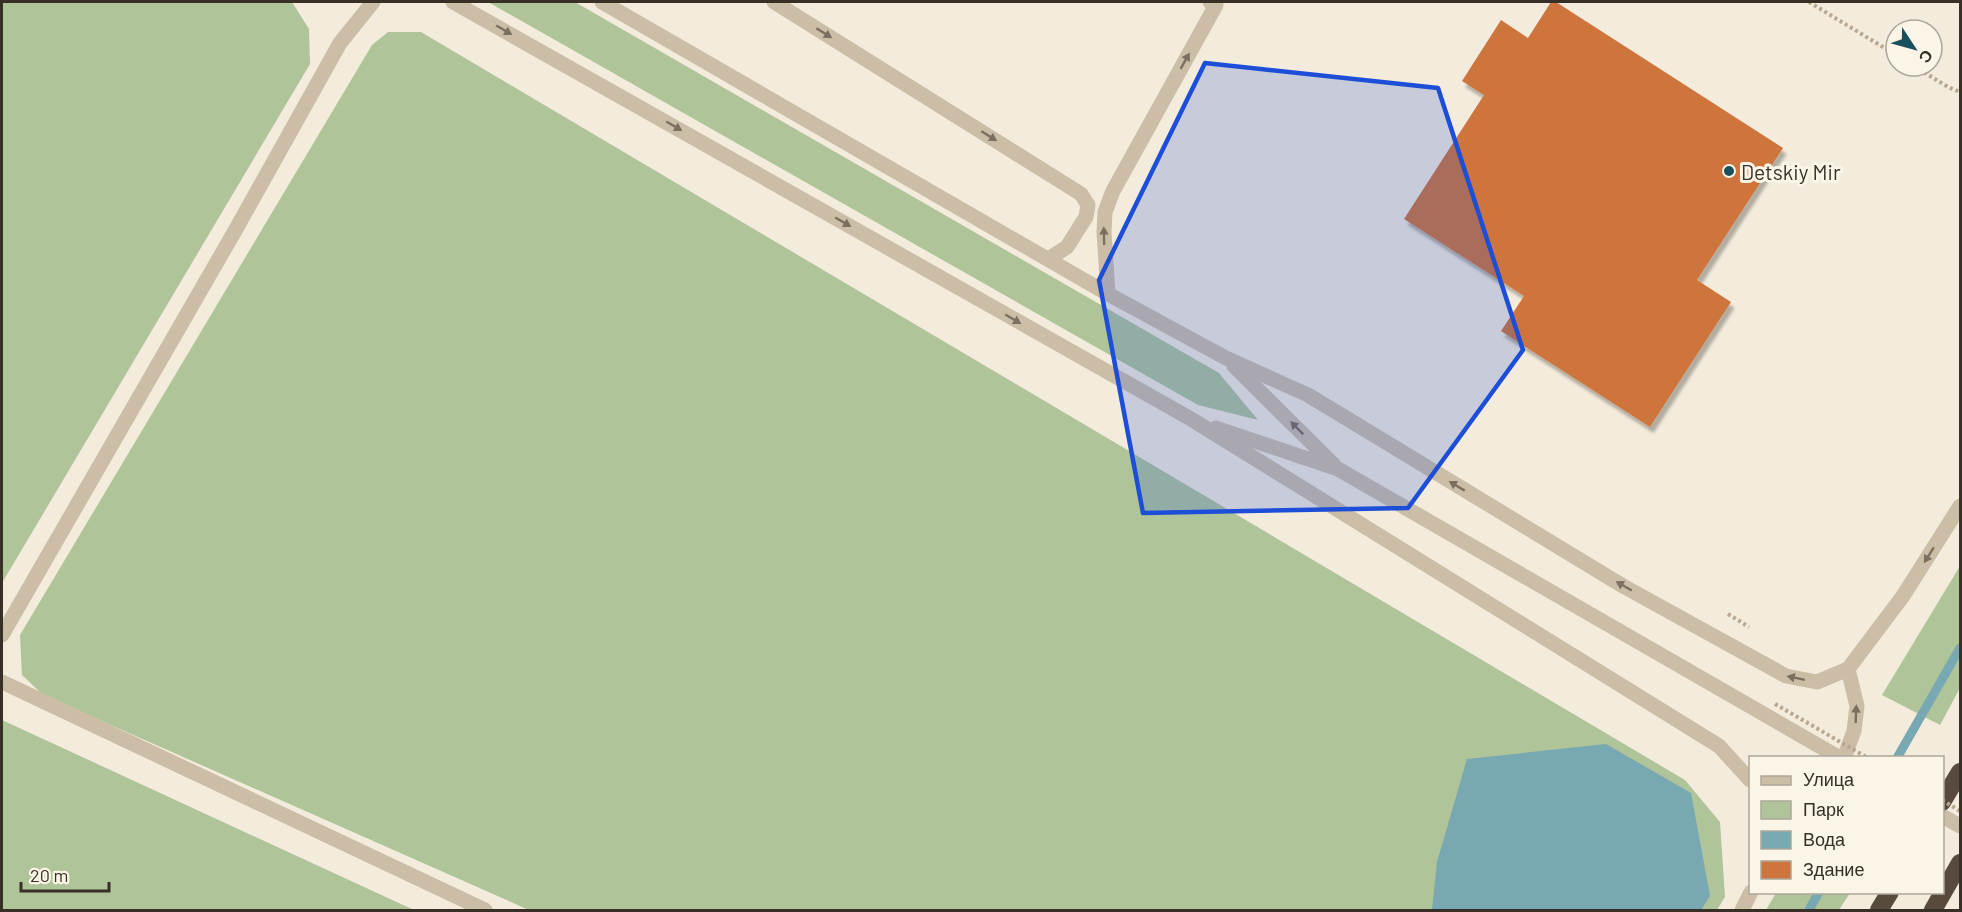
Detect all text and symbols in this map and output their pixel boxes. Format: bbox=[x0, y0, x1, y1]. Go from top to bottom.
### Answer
north arrow bbox=[1884, 18, 1944, 78]
one-way arrow bbox=[496, 25, 513, 35]
one-way arrow bbox=[815, 27, 832, 38]
text: С bbox=[1915, 47, 1938, 68]
one-way arrow bbox=[1180, 52, 1190, 69]
one-way arrow bbox=[665, 121, 682, 131]
one-way arrow bbox=[981, 131, 997, 142]
place label: Detskiy Mir bbox=[1741, 159, 1841, 184]
marker: Detskiy Mir bbox=[1722, 164, 1736, 178]
one-way arrow bbox=[835, 217, 851, 228]
one-way arrow bbox=[1100, 226, 1109, 245]
one-way arrow bbox=[1005, 313, 1021, 324]
one-way arrow bbox=[1289, 421, 1304, 435]
one-way arrow bbox=[1449, 480, 1465, 491]
one-way arrow bbox=[1924, 547, 1935, 563]
one-way arrow bbox=[1616, 581, 1632, 592]
one-way arrow bbox=[1786, 673, 1805, 682]
one-way arrow bbox=[1851, 704, 1860, 723]
legend bbox=[1749, 756, 1944, 894]
text: Улица bbox=[1803, 768, 1855, 790]
text: Парк bbox=[1803, 798, 1844, 820]
text: Вода bbox=[1803, 828, 1846, 850]
scale bar bbox=[21, 855, 110, 893]
text: Здание bbox=[1803, 858, 1864, 880]
text: 20 m bbox=[30, 864, 68, 886]

